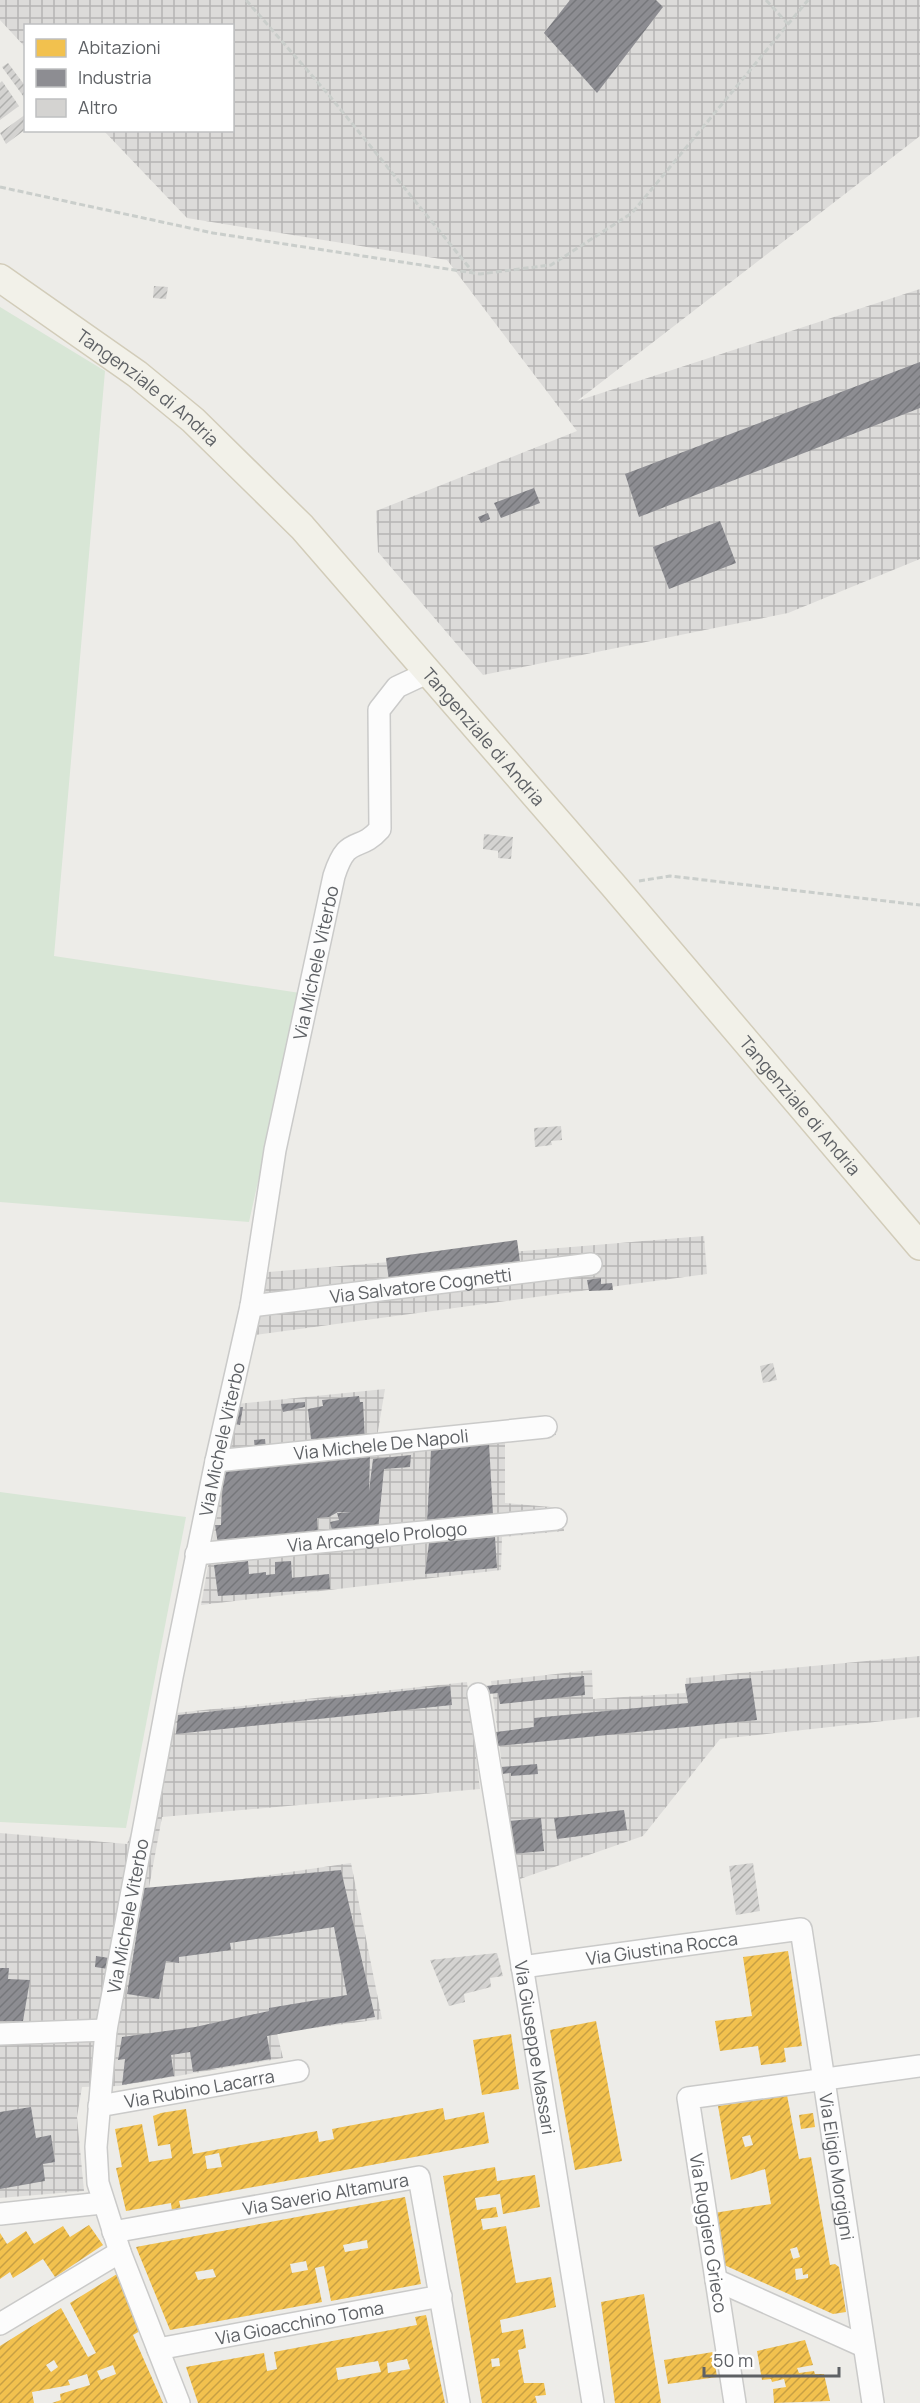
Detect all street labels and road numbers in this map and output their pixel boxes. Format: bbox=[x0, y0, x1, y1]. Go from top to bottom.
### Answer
street label: Tangenziale di Andria bbox=[72, 323, 224, 451]
street label: Tangenziale di Andria bbox=[417, 662, 551, 811]
street label: Via Michele Viterbo bbox=[287, 883, 344, 1042]
street label: Tangenziale di Andria bbox=[734, 1031, 866, 1180]
street label: Via Salvatore Cognetti bbox=[328, 1262, 513, 1308]
street label: Via Michele Viterbo bbox=[193, 1360, 250, 1518]
street label: Via Michele De Napoli bbox=[293, 1423, 470, 1465]
street label: Via Arcangelo Prologo bbox=[286, 1516, 468, 1557]
street label: Via Michele Viterbo bbox=[101, 1837, 154, 1995]
street label: Via Giustina Rocca bbox=[584, 1926, 739, 1970]
street label: Via Giuseppe Massari bbox=[509, 1959, 561, 2136]
street label: Via Rubino Lacarra bbox=[123, 2063, 276, 2113]
street label: Via Eligio Morgigni bbox=[814, 2091, 860, 2242]
street label: Via Ruggiero Grieco bbox=[685, 2152, 733, 2314]
street label: Via Saverio Altamura bbox=[241, 2167, 411, 2220]
street label: Via Gioacchino Toma bbox=[213, 2295, 386, 2350]

